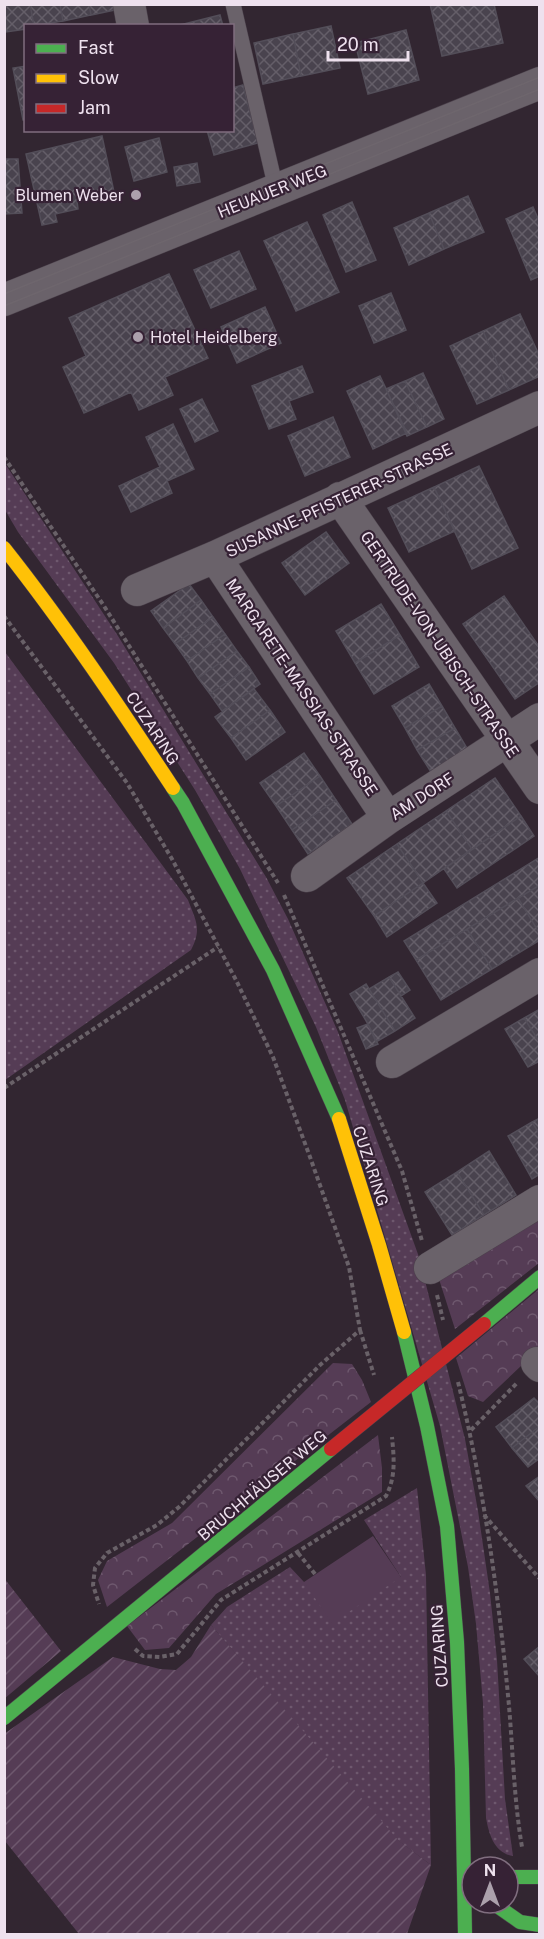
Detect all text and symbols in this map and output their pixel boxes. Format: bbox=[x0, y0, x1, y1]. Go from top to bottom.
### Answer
legend bbox=[24, 24, 234, 132]
scale bar bbox=[328, 24, 408, 62]
text: 20 m bbox=[337, 34, 379, 55]
text: Fast bbox=[78, 37, 114, 58]
text: Slow bbox=[78, 67, 119, 88]
text: Jam bbox=[78, 97, 111, 118]
street label: HEUAUER WEG bbox=[215, 161, 330, 222]
place label: Blumen Weber bbox=[15, 186, 124, 205]
marker: Blumen Weber bbox=[129, 188, 143, 202]
place label: Hotel Heidelberg bbox=[150, 328, 278, 347]
marker: Hotel Heidelberg bbox=[131, 330, 145, 344]
street label: SUSANNE-PFISTERER-STRASSE bbox=[223, 439, 456, 561]
street label: GERTRUDE-VON-UBISCH-STRASSE bbox=[357, 527, 523, 761]
street label: MARGARETE-MASSIAS-STRASSE bbox=[222, 575, 382, 799]
street label: CUZARING bbox=[122, 688, 183, 768]
street label: AM DORF bbox=[387, 769, 458, 824]
street label: CUZARING bbox=[349, 1124, 392, 1209]
street label: BRUCHHÄUSER WEG bbox=[194, 1425, 330, 1545]
street label: CUZARING bbox=[427, 1604, 452, 1688]
north arrow bbox=[460, 1855, 520, 1915]
text: N bbox=[484, 1861, 496, 1880]

